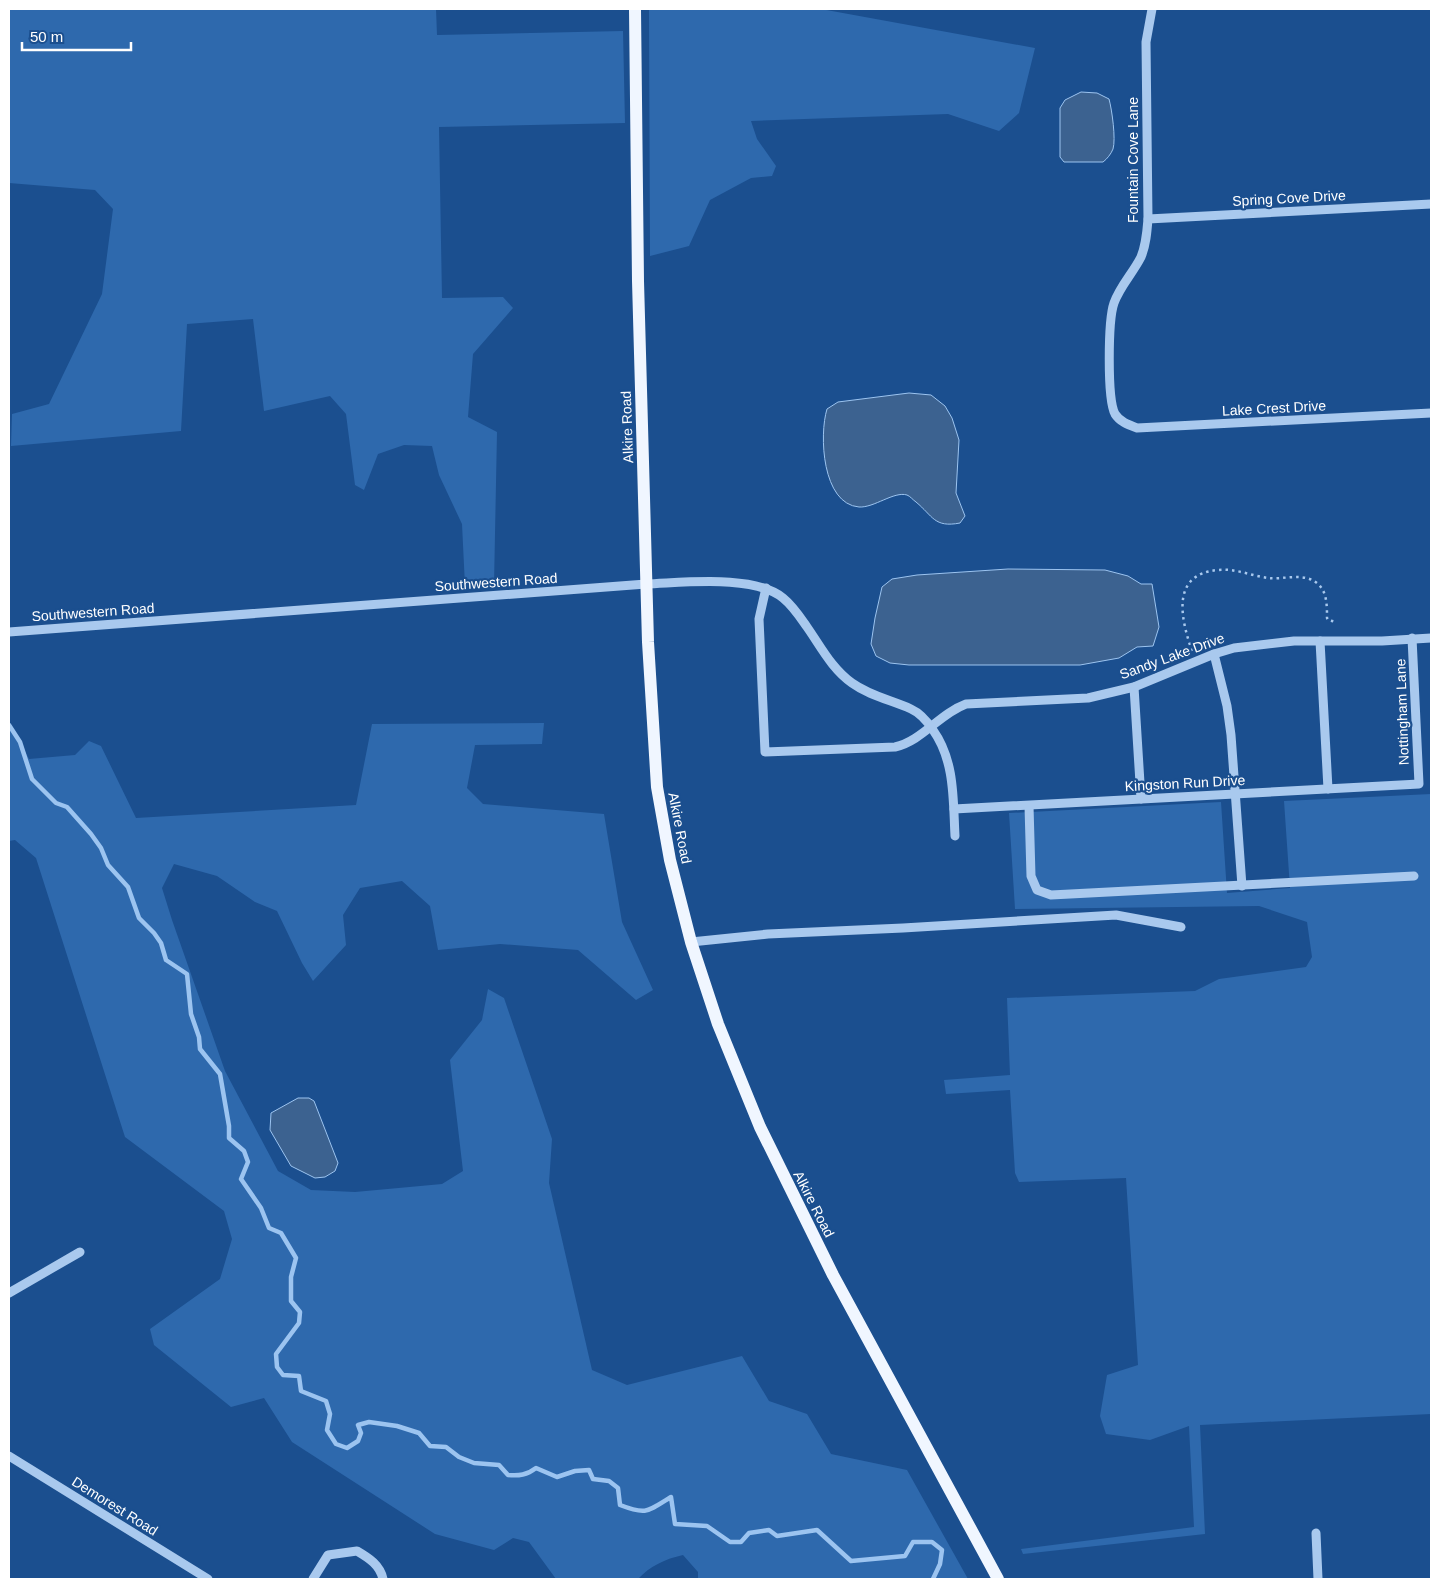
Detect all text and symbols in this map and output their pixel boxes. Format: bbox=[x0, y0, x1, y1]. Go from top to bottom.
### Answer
scale bar bbox=[22, 20, 131, 52]
text: 50 m bbox=[30, 28, 63, 45]
street label: Fountain Cove Lane bbox=[1125, 97, 1141, 223]
street label: Spring Cove Drive bbox=[1232, 187, 1346, 209]
street label: Alkire Road bbox=[618, 391, 636, 463]
street label: Lake Crest Drive bbox=[1222, 397, 1327, 419]
street label: Southwestern Road bbox=[434, 570, 558, 594]
street label: Southwestern Road bbox=[31, 600, 155, 624]
street label: Sandy Lake Drive bbox=[1117, 630, 1227, 682]
street label: Nottingham Lane bbox=[1392, 658, 1412, 766]
street label: Kingston Run Drive bbox=[1124, 772, 1246, 794]
street label: Alkire Road bbox=[665, 791, 695, 865]
street label: Alkire Road bbox=[790, 1168, 838, 1240]
street label: Demorest Road bbox=[69, 1473, 161, 1539]

